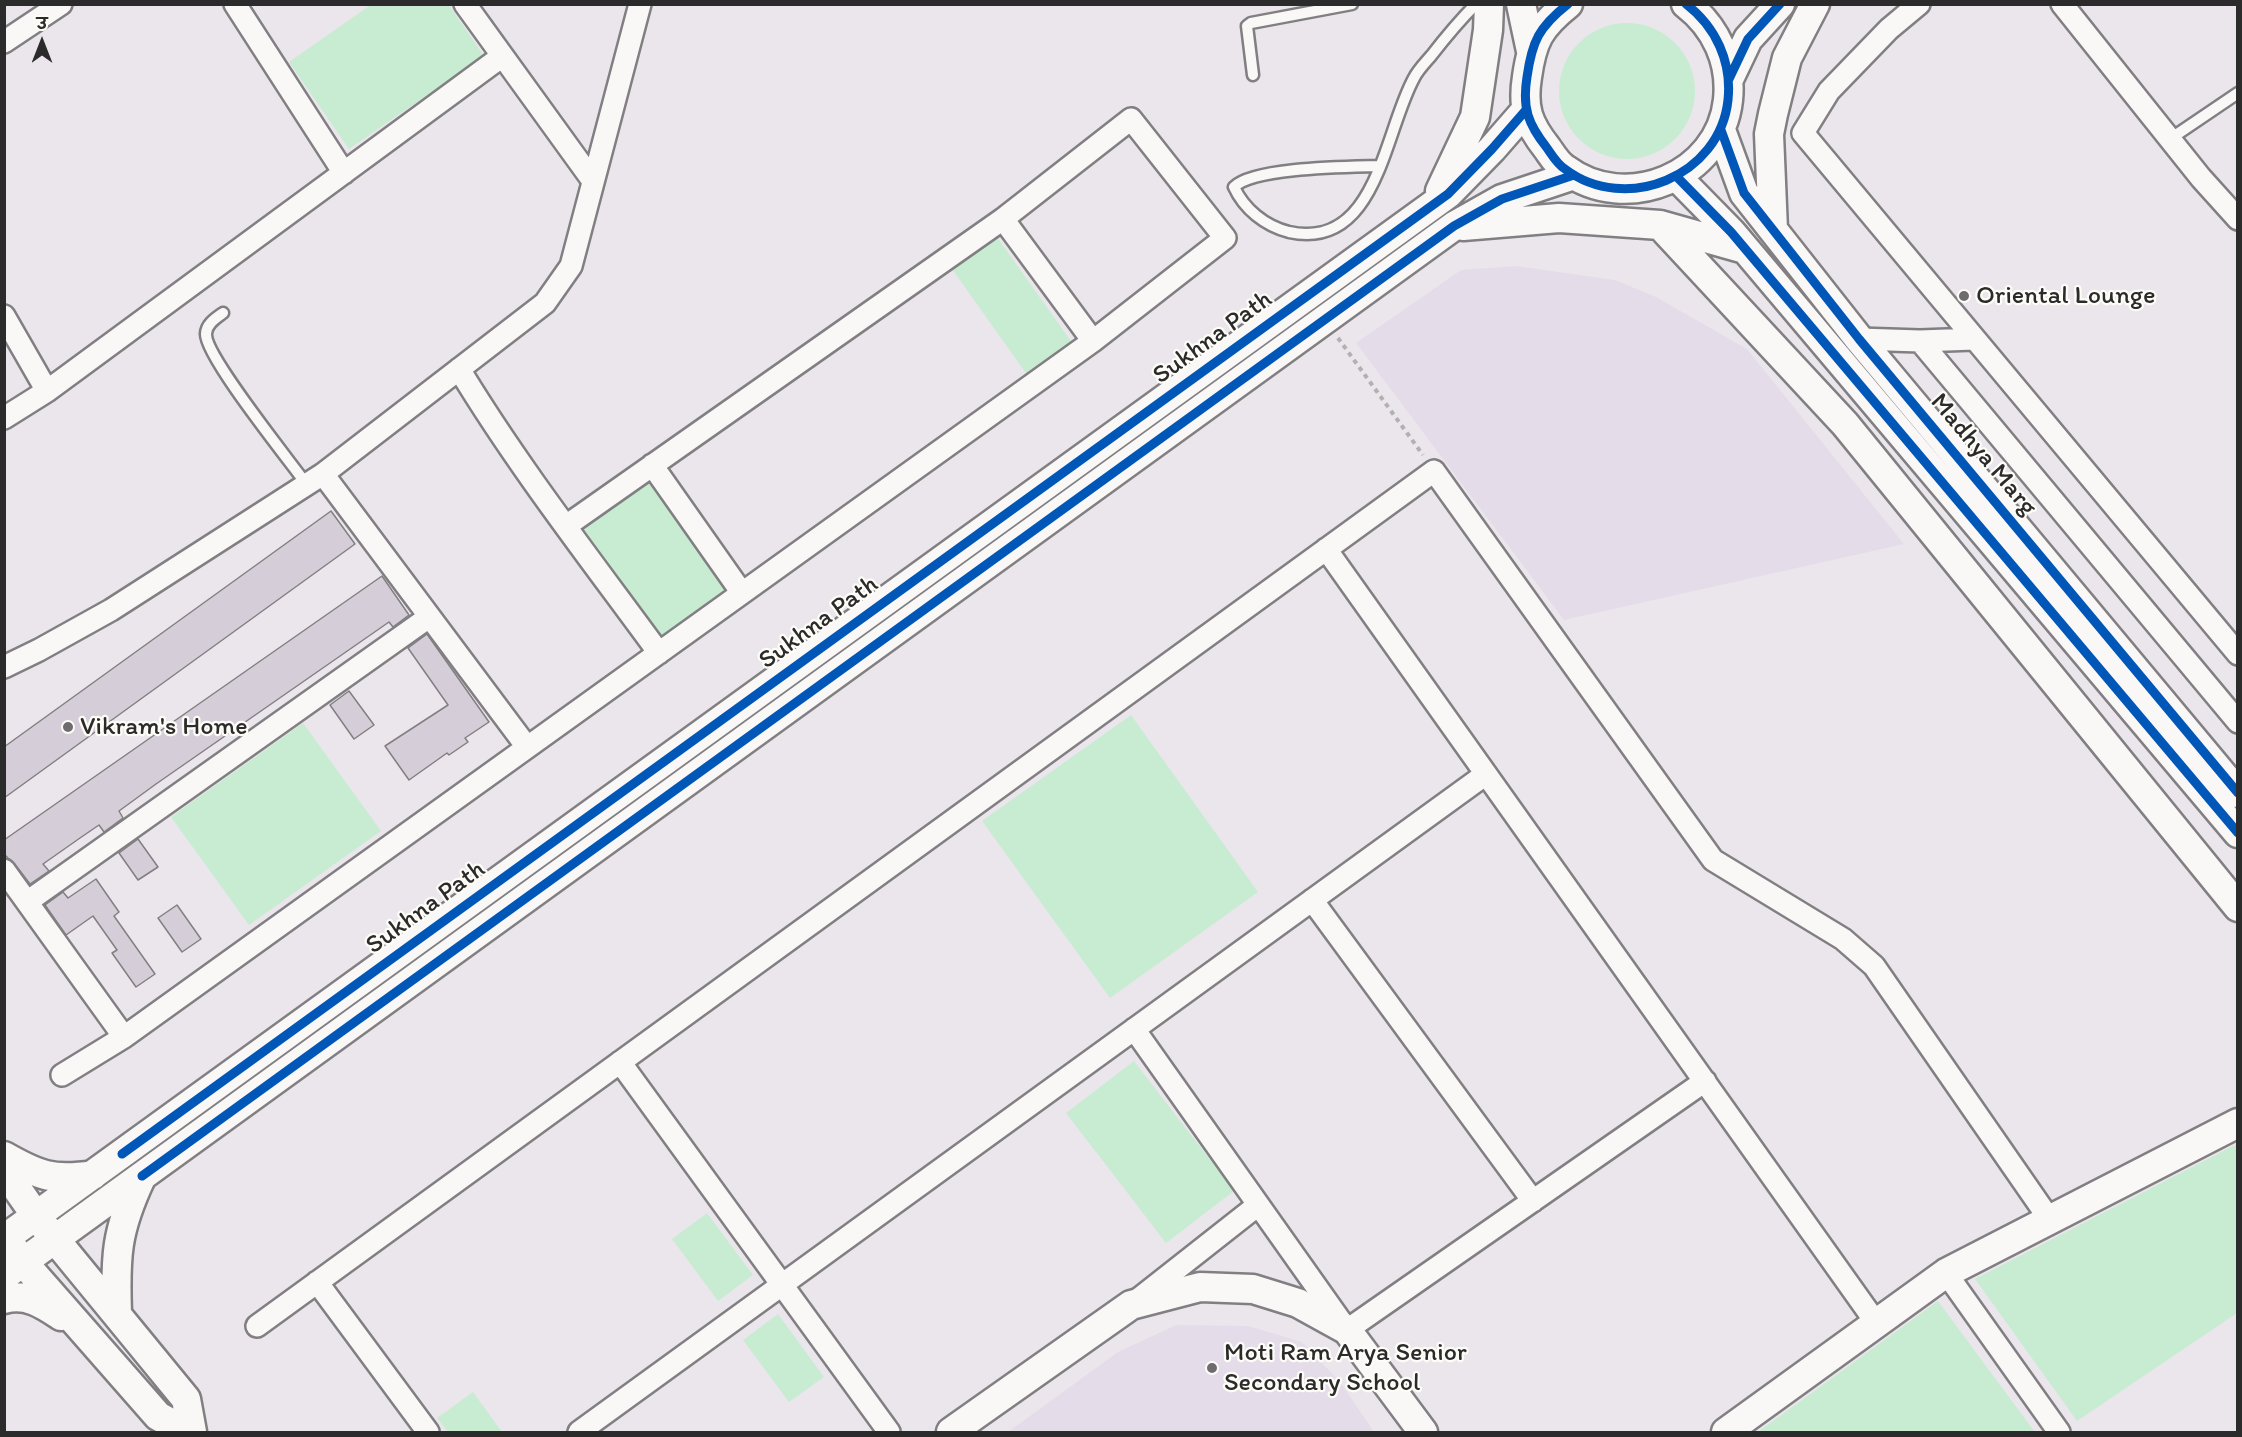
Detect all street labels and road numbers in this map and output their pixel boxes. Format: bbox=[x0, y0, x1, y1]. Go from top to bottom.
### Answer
street label: Sukhna Path bbox=[1147, 284, 1279, 392]
street label: Madhya Marg bbox=[1923, 387, 2043, 523]
street label: Sukhna Path bbox=[753, 569, 885, 677]
street label: Sukhna Path bbox=[360, 854, 492, 962]

